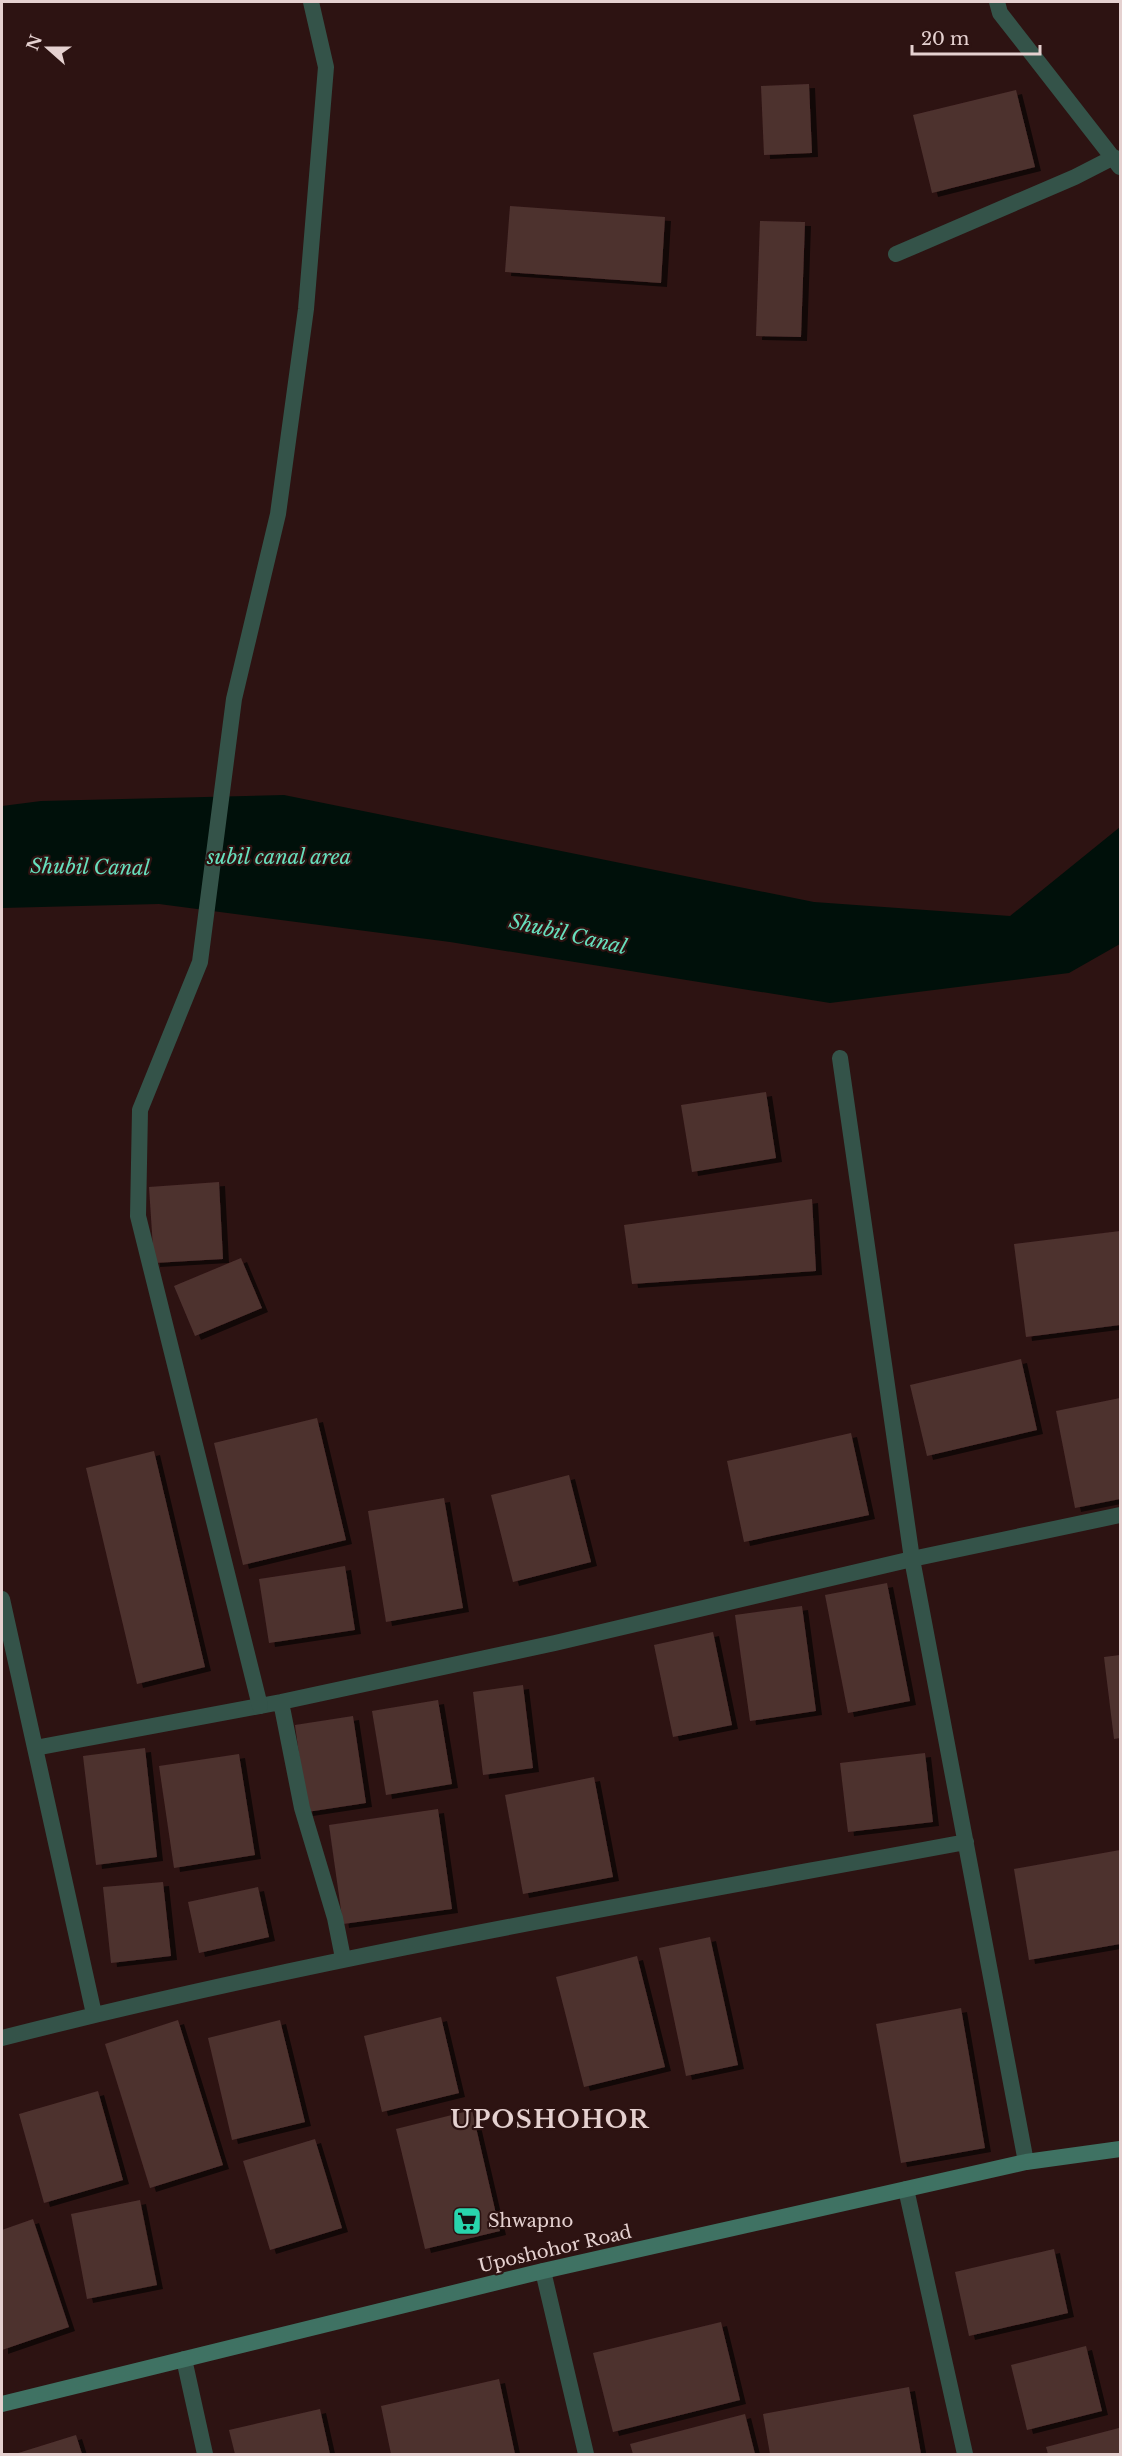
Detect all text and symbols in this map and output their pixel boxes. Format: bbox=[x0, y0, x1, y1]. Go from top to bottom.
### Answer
north arrow bbox=[18, 18, 78, 78]
scale bar bbox=[912, 18, 1040, 56]
text: 20 m bbox=[921, 28, 969, 50]
text: N bbox=[22, 32, 46, 53]
water label: subil canal area bbox=[206, 845, 351, 869]
water label: Shubil Canal bbox=[30, 854, 151, 880]
water label: Shubil Canal bbox=[507, 909, 630, 959]
district label: UPOSHOHOR bbox=[450, 2105, 650, 2134]
supermarket icon: Shwapno bbox=[451, 2205, 483, 2237]
place label: Shwapno bbox=[488, 2210, 573, 2232]
street label: Uposhohor Road bbox=[476, 2221, 634, 2277]

